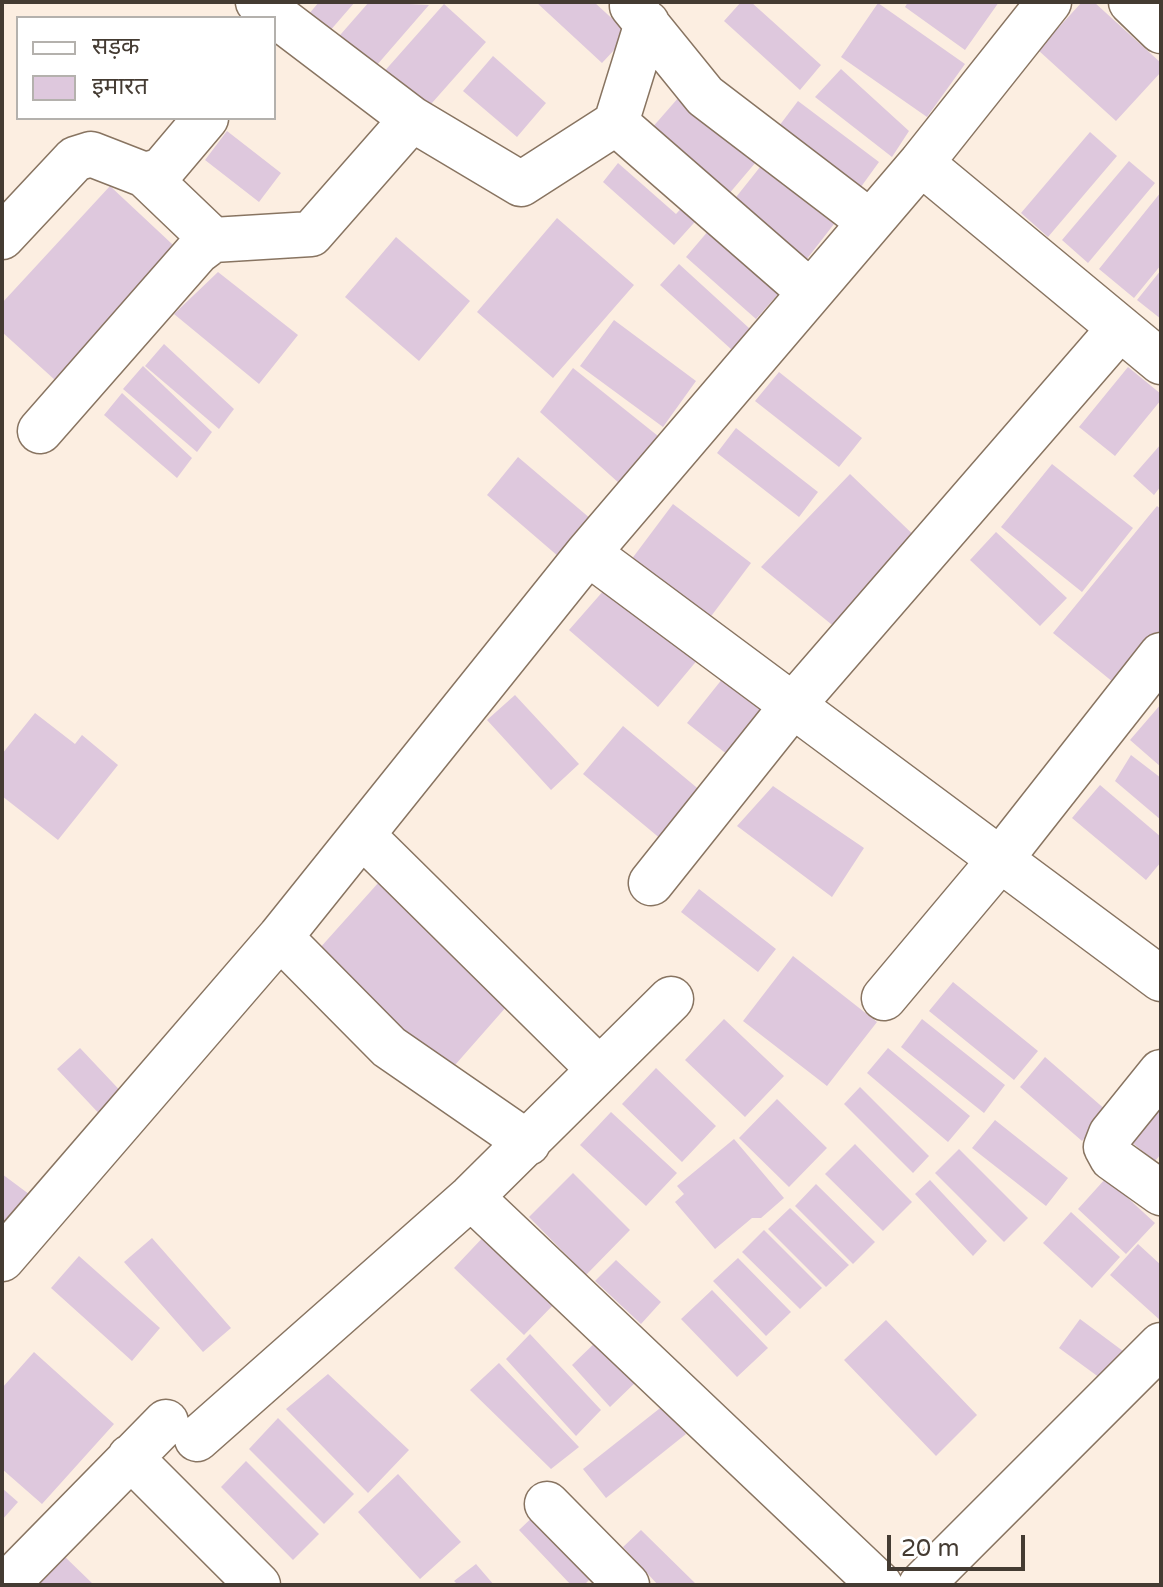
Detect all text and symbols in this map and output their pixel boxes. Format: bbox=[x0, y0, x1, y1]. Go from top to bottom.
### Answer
legend bbox=[16, 16, 276, 120]
text: सड़क bbox=[92, 32, 140, 61]
text: इमारत bbox=[92, 72, 148, 101]
scale bar bbox=[891, 1519, 1029, 1569]
text: 20 m bbox=[901, 1534, 959, 1563]

